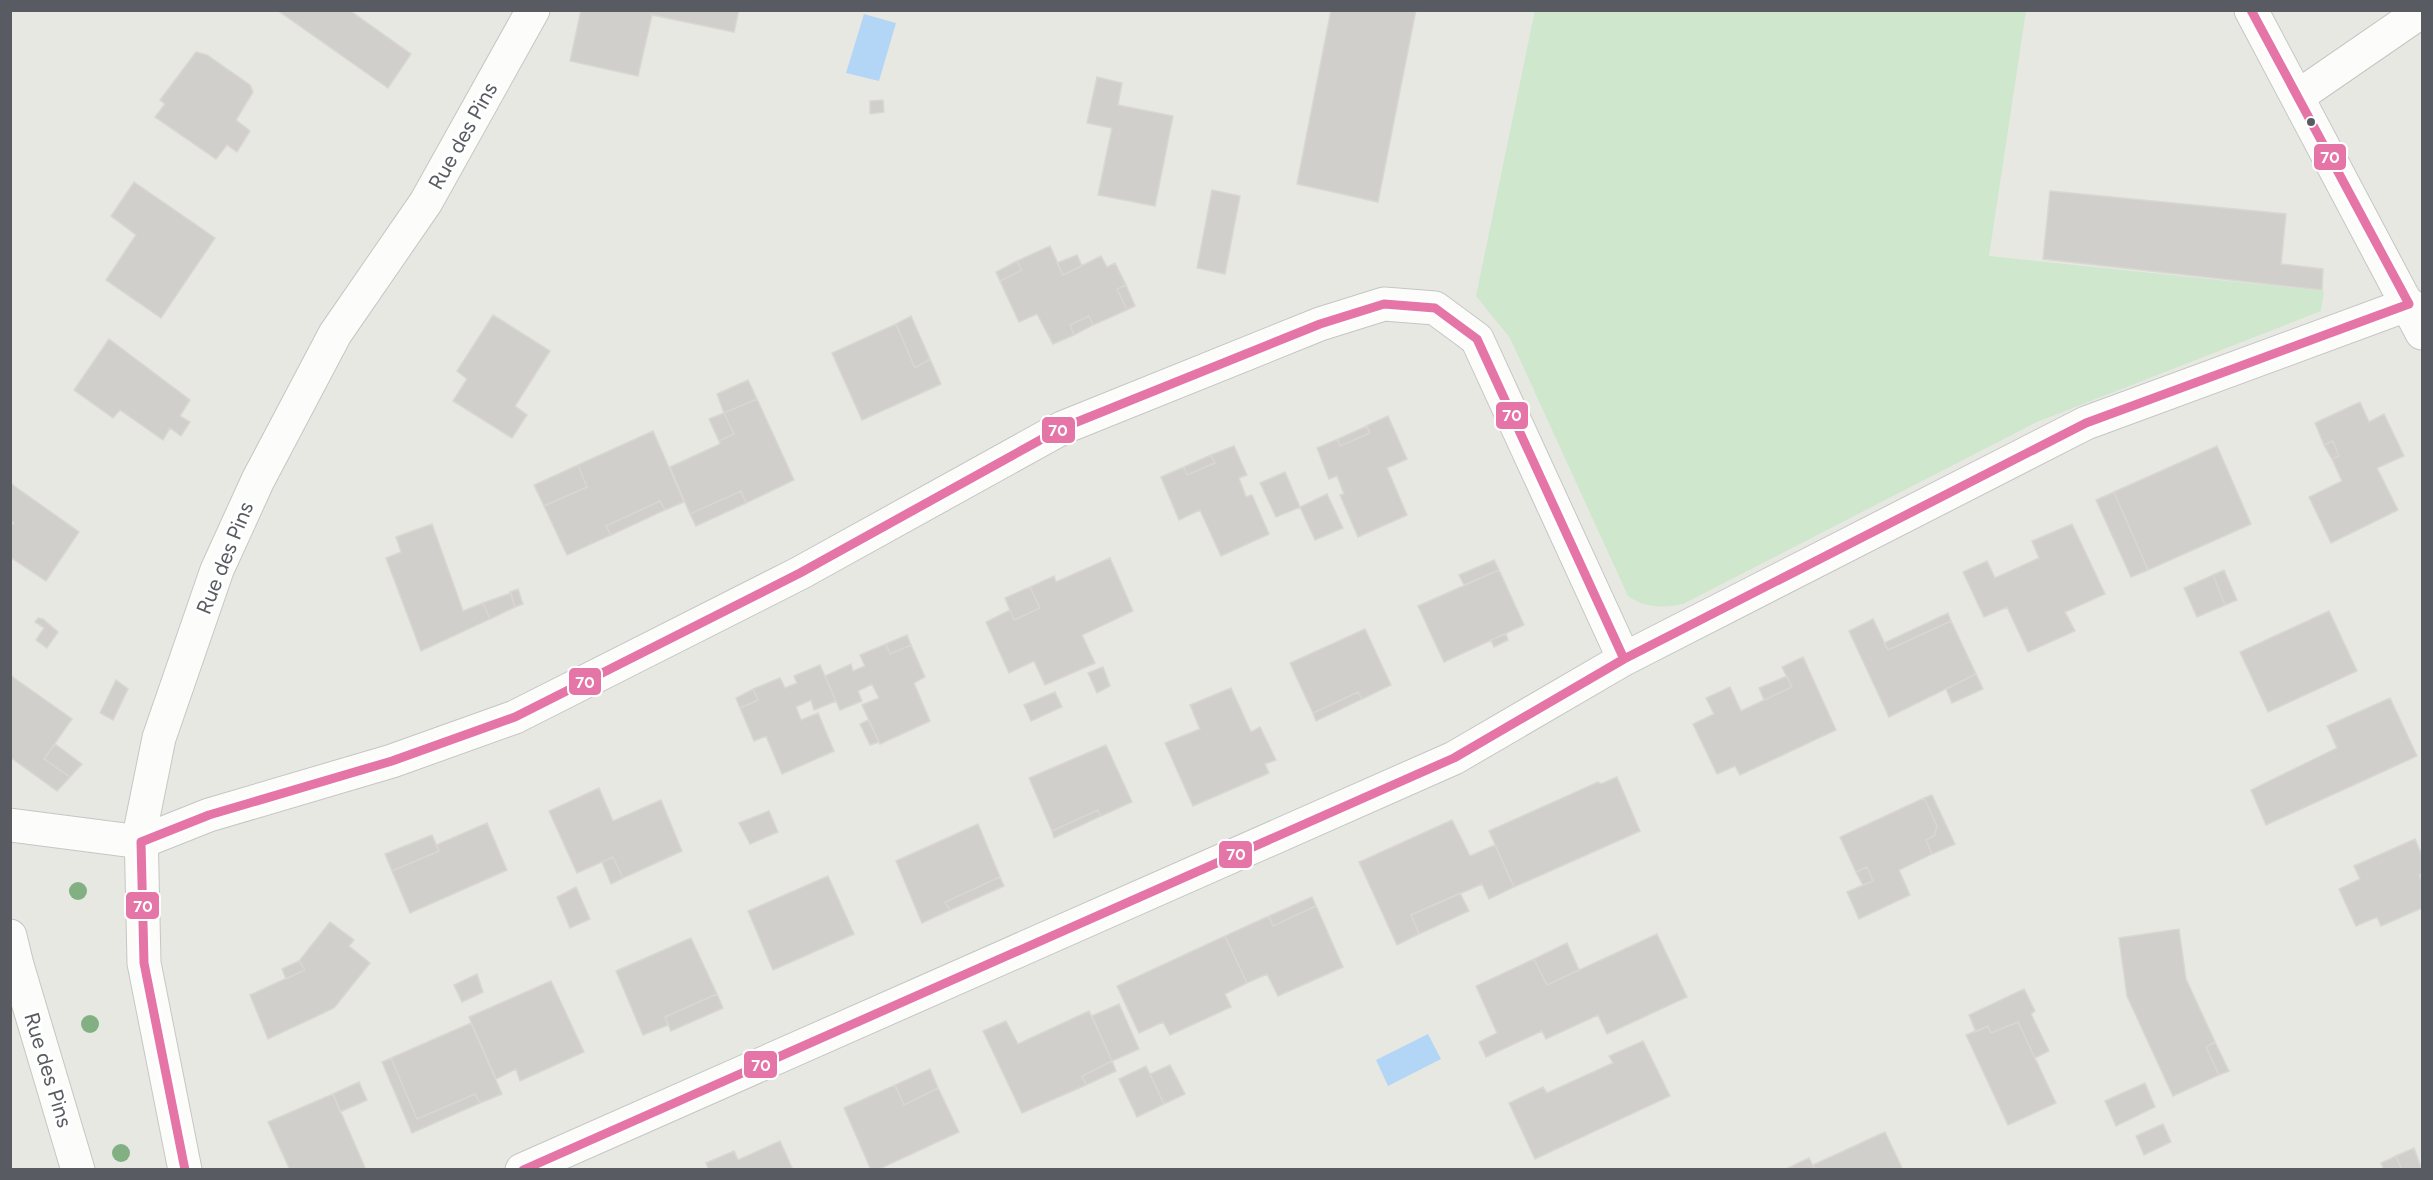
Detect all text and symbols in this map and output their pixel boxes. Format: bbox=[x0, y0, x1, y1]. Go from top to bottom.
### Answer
street label: Rue des Pins bbox=[423, 78, 502, 194]
unlabelled marker bbox=[2305, 116, 2317, 128]
line badge: 70 bbox=[2313, 143, 2347, 171]
text: 70 bbox=[2320, 148, 2340, 167]
line badge: 70 bbox=[1495, 401, 1529, 430]
text: 70 bbox=[1502, 406, 1522, 425]
line badge: 70 bbox=[1041, 416, 1076, 444]
text: 70 bbox=[1048, 421, 1068, 440]
street label: Rue des Pins bbox=[191, 498, 258, 618]
line badge: 70 bbox=[568, 667, 602, 696]
text: 70 bbox=[575, 673, 595, 692]
line badge: 70 bbox=[1218, 840, 1253, 869]
text: 70 bbox=[1226, 845, 1246, 864]
line badge: 70 bbox=[125, 891, 160, 920]
text: 70 bbox=[133, 897, 153, 916]
street label: Rue des Pins bbox=[19, 1009, 78, 1130]
line badge: 70 bbox=[743, 1050, 778, 1079]
text: 70 bbox=[751, 1056, 771, 1075]

